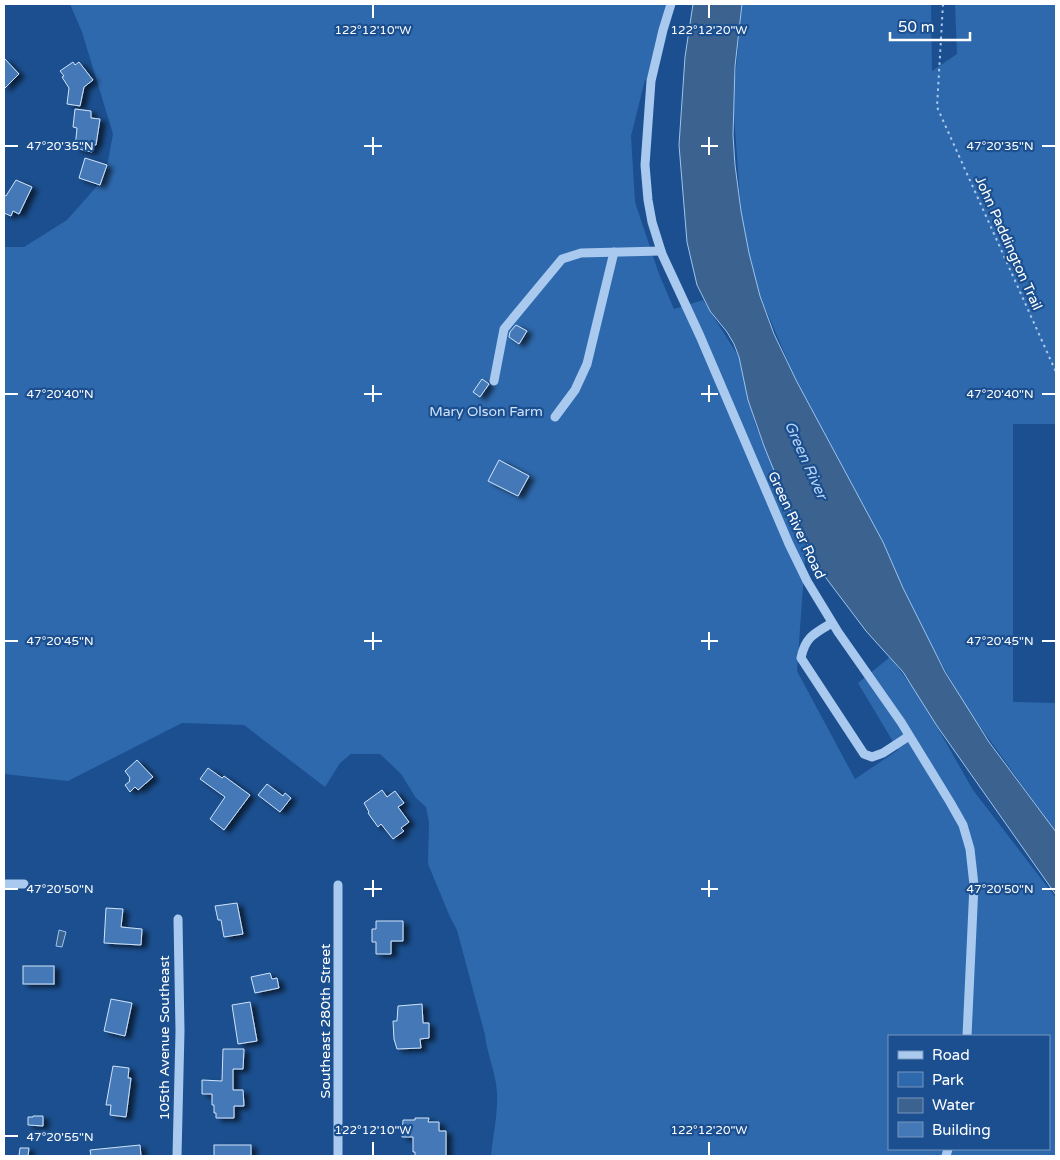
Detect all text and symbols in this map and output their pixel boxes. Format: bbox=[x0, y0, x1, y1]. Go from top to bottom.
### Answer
scale bar bbox=[890, 10, 970, 42]
text: 50 m bbox=[898, 18, 935, 36]
text: 122°12'10"W bbox=[334, 23, 412, 37]
text: 122°12'20"W bbox=[670, 23, 748, 37]
text: 47°20'35"N bbox=[26, 139, 94, 153]
text: 47°20'35"N bbox=[966, 139, 1034, 153]
street label: John Paddington Trail bbox=[971, 174, 1046, 313]
text: 47°20'40"N bbox=[26, 387, 94, 401]
text: 47°20'40"N bbox=[966, 387, 1034, 401]
park label: Mary Olson Farm bbox=[429, 403, 543, 420]
water label: Green River bbox=[781, 418, 832, 504]
street label: Green River Road bbox=[764, 469, 829, 582]
text: 47°20'45"N bbox=[26, 634, 94, 648]
text: 47°20'45"N bbox=[966, 634, 1034, 648]
text: 47°20'50"N bbox=[26, 882, 94, 896]
text: 47°20'50"N bbox=[966, 882, 1034, 896]
street label: Southeast 280th Street bbox=[317, 943, 334, 1098]
street label: 105th Avenue Southeast bbox=[156, 955, 173, 1120]
legend bbox=[888, 1035, 1050, 1150]
text: Road bbox=[932, 1046, 970, 1064]
text: Park bbox=[932, 1071, 964, 1089]
text: Water bbox=[932, 1096, 975, 1114]
text: Building bbox=[932, 1121, 991, 1139]
text: 122°12'10"W bbox=[334, 1123, 412, 1137]
text: 122°12'20"W bbox=[670, 1123, 748, 1137]
text: 47°20'55"N bbox=[26, 1130, 94, 1144]

